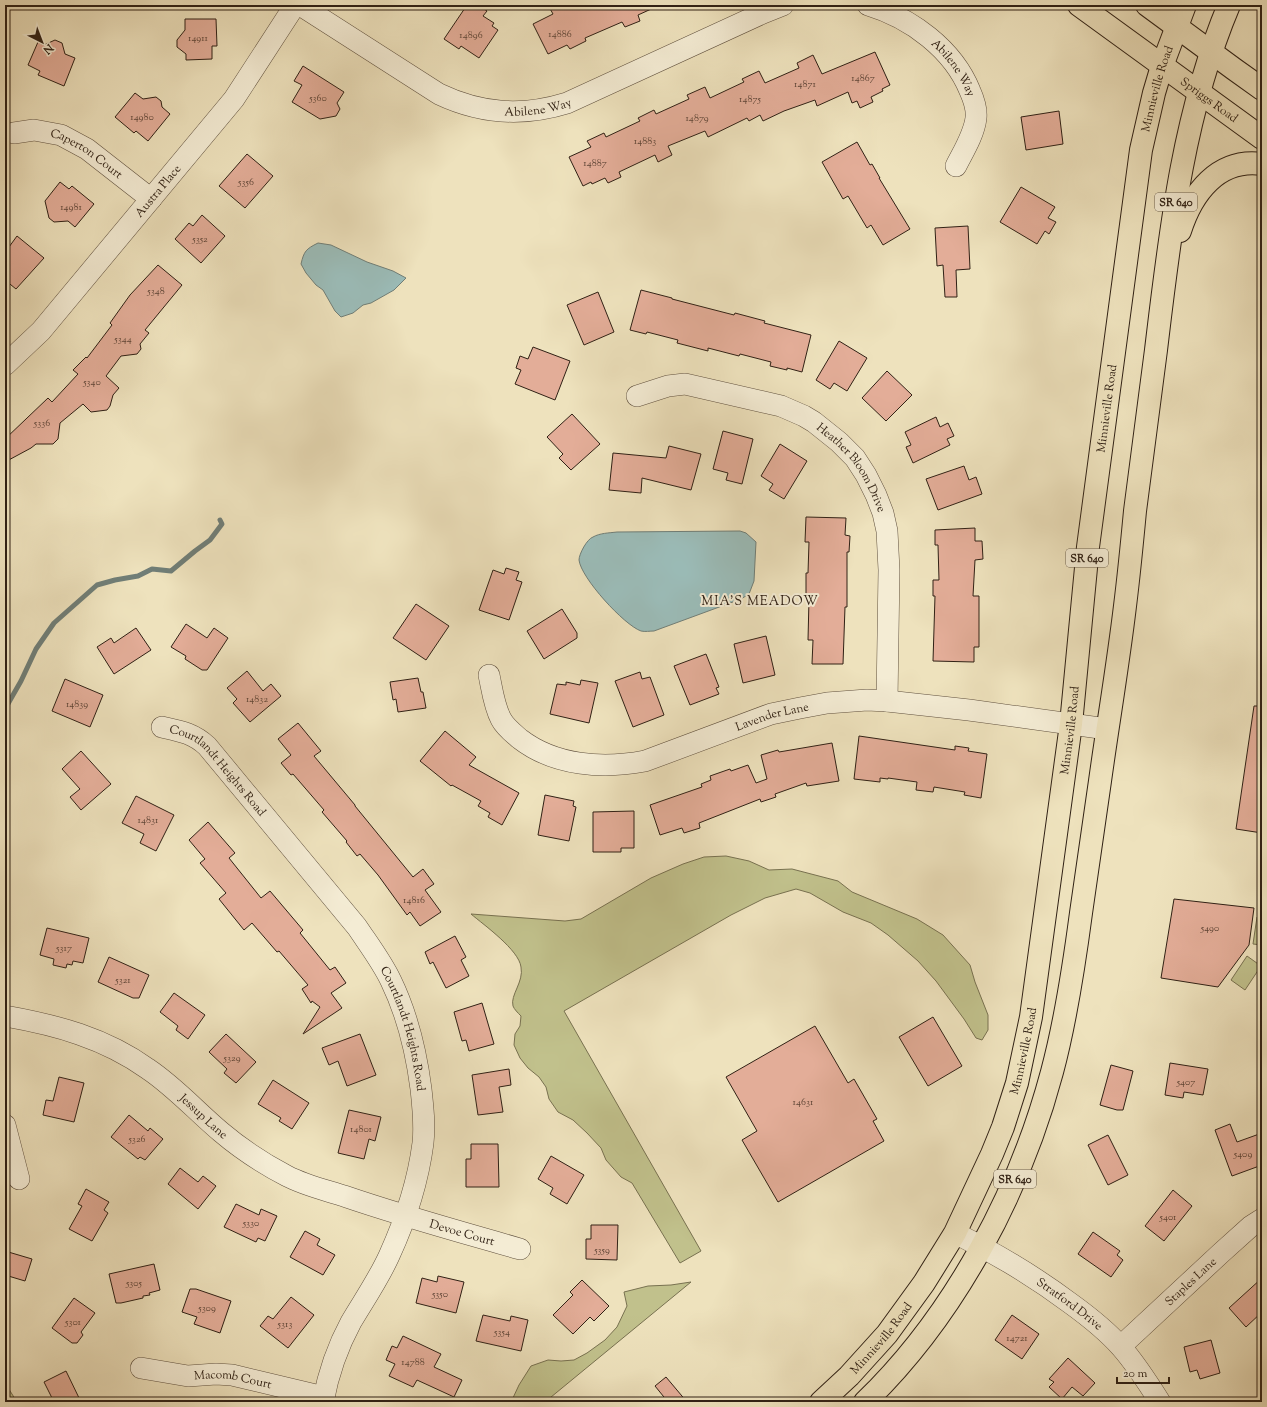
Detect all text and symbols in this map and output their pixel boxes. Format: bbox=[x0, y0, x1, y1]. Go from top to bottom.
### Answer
north arrow bbox=[22, 22, 62, 62]
house number: 14886 bbox=[548, 27, 572, 42]
house number: 14896 bbox=[459, 28, 483, 43]
house number: 14911 bbox=[188, 31, 209, 46]
street label: Abilene Way bbox=[927, 35, 979, 100]
text: N bbox=[39, 39, 57, 58]
street label: Minnieville Road bbox=[1137, 43, 1179, 134]
house number: 14867 bbox=[851, 71, 875, 86]
street label: Spriggs Road bbox=[1176, 73, 1241, 128]
house number: 14871 bbox=[794, 77, 817, 92]
house number: 5360 bbox=[308, 91, 327, 106]
house number: 14875 bbox=[739, 92, 762, 107]
street label: Abilene Way bbox=[504, 94, 575, 122]
house number: 14980 bbox=[130, 110, 154, 125]
house number: 14879 bbox=[685, 111, 709, 126]
street label: Caperton Court bbox=[49, 125, 126, 184]
house number: 14883 bbox=[634, 134, 656, 149]
house number: 14887 bbox=[583, 156, 607, 171]
street label: Austra Place bbox=[131, 161, 186, 222]
house number: 5356 bbox=[237, 175, 254, 190]
road number: SR 640 bbox=[1155, 193, 1197, 211]
house number: 14981 bbox=[60, 200, 82, 215]
house number: 5352 bbox=[191, 232, 208, 247]
house number: 5348 bbox=[146, 284, 165, 299]
house number: 5344 bbox=[113, 332, 132, 347]
street label: Minnieville Road bbox=[1093, 363, 1122, 454]
house number: 5340 bbox=[82, 375, 101, 390]
house number: 5336 bbox=[33, 416, 50, 431]
street label: Heather Bloom Drive bbox=[812, 419, 890, 515]
road number: SR 640 bbox=[1066, 549, 1108, 567]
district label: MIA'S MEADOW bbox=[701, 593, 819, 611]
street label: Minnieville Road bbox=[1056, 685, 1085, 776]
house number: 14832 bbox=[246, 692, 268, 707]
house number: 14839 bbox=[66, 697, 88, 712]
street label: Lavender Lane bbox=[733, 698, 811, 737]
street label: Courtlandt Heights Road bbox=[167, 721, 270, 821]
house number: 14831 bbox=[138, 813, 159, 828]
house number: 14816 bbox=[403, 893, 425, 908]
house number: 5490 bbox=[1200, 921, 1219, 936]
house number: 5317 bbox=[55, 941, 72, 956]
street label: Courtlandt Heights Road bbox=[375, 963, 429, 1093]
house number: 5321 bbox=[114, 973, 131, 988]
street label: Minnieville Road bbox=[1006, 1006, 1042, 1097]
house number: 5329 bbox=[223, 1051, 241, 1066]
house number: 5407 bbox=[1176, 1075, 1195, 1090]
street label: Jessup Lane bbox=[174, 1089, 232, 1144]
house number: 14631 bbox=[793, 1095, 814, 1110]
house number: 14801 bbox=[350, 1122, 373, 1137]
house number: 5326 bbox=[127, 1132, 146, 1147]
house number: 5409 bbox=[1233, 1147, 1252, 1162]
road number: SR 640 bbox=[994, 1170, 1036, 1188]
house number: 5401 bbox=[1159, 1210, 1177, 1225]
street label: Devoe Court bbox=[427, 1215, 497, 1251]
house number: 5330 bbox=[242, 1216, 259, 1231]
house number: 5359 bbox=[593, 1243, 610, 1258]
street label: Staples Lane bbox=[1161, 1253, 1221, 1311]
street label: Stratford Drive bbox=[1032, 1274, 1107, 1335]
house number: 5305 bbox=[125, 1276, 143, 1291]
house number: 5350 bbox=[431, 1287, 448, 1302]
street label: Minnieville Road bbox=[847, 1299, 917, 1379]
house number: 5309 bbox=[197, 1301, 216, 1316]
house number: 5301 bbox=[64, 1315, 82, 1330]
house number: 5313 bbox=[277, 1317, 292, 1332]
house number: 5354 bbox=[493, 1325, 510, 1340]
house number: 14721 bbox=[1006, 1331, 1028, 1346]
house number: 14788 bbox=[401, 1355, 425, 1370]
scale bar bbox=[1117, 1359, 1169, 1385]
text: 20 m bbox=[1123, 1365, 1148, 1383]
street label: Macomb Court bbox=[193, 1366, 273, 1394]

